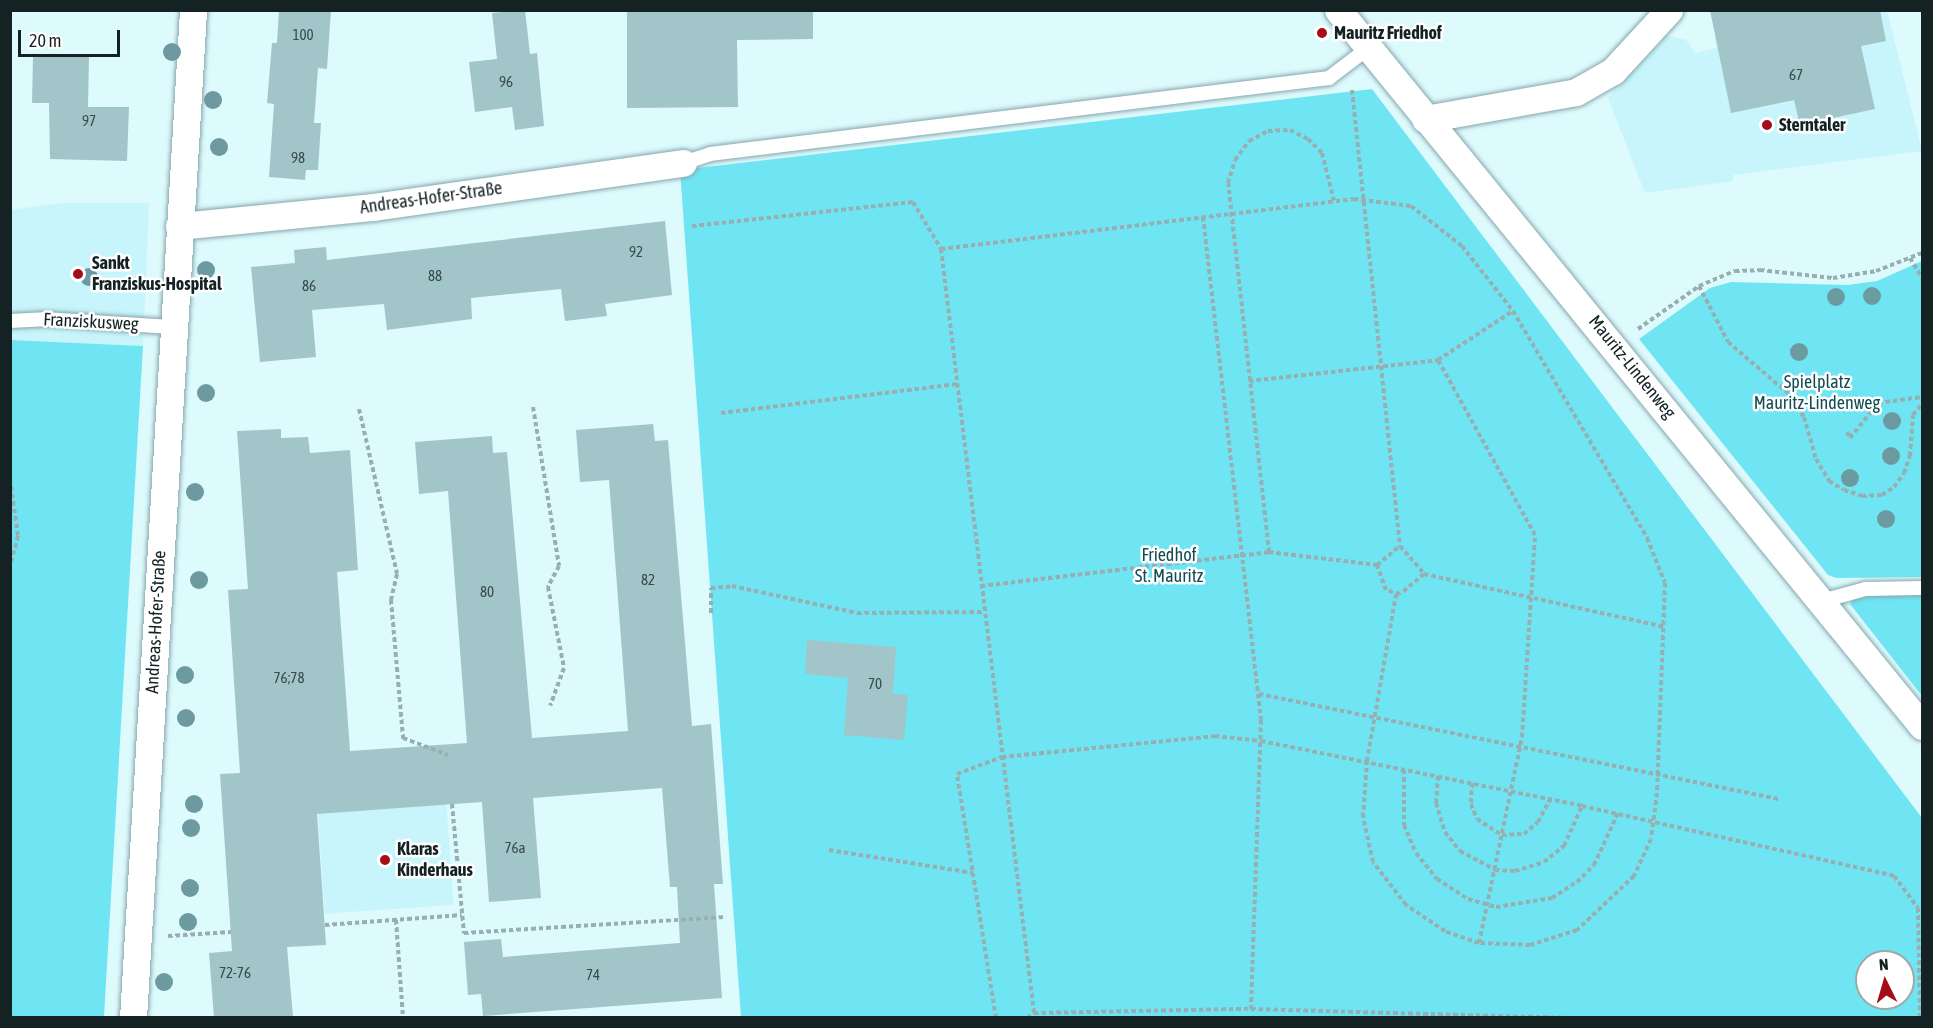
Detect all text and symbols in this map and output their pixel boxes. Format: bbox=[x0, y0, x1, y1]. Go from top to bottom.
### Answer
scale bar bbox=[21, 18, 123, 56]
place label: Mauritz Friedhof bbox=[1334, 22, 1442, 44]
house number: 100 bbox=[292, 26, 314, 44]
marker: Mauritz Friedhof bbox=[1315, 26, 1329, 40]
text: 20 m bbox=[29, 30, 61, 51]
house number: 67 bbox=[1789, 66, 1803, 84]
house number: 96 bbox=[499, 73, 513, 91]
house number: 97 bbox=[82, 112, 96, 130]
place label: Sterntaler bbox=[1779, 114, 1845, 136]
marker: Sterntaler bbox=[1760, 118, 1774, 132]
house number: 98 bbox=[291, 149, 305, 167]
street label: Andreas-Hofer-Straße bbox=[359, 177, 503, 219]
house number: 92 bbox=[629, 243, 643, 261]
place label: Sankt Franziskus-Hospital bbox=[92, 253, 222, 296]
marker: Sankt Franziskus-Hospital bbox=[69, 265, 87, 283]
house number: 88 bbox=[428, 267, 442, 285]
house number: 86 bbox=[302, 277, 316, 295]
street label: Franziskusweg bbox=[43, 309, 139, 335]
street label: Mauritz-Lindenweg bbox=[1584, 311, 1680, 423]
park label: Spielplatz Mauritz-Lindenweg bbox=[1754, 372, 1880, 415]
park label: Friedhof St. Mauritz bbox=[1135, 545, 1203, 588]
street label: Andreas-Hofer-Straße bbox=[141, 550, 171, 694]
house number: 82 bbox=[641, 571, 655, 589]
house number: 80 bbox=[480, 583, 494, 601]
house number: 76;78 bbox=[274, 669, 304, 687]
house number: 70 bbox=[868, 675, 882, 693]
place label: Klaras Kinderhaus bbox=[397, 839, 473, 882]
house number: 76a bbox=[504, 839, 526, 857]
marker: Klaras Kinderhaus bbox=[378, 853, 392, 867]
north arrow bbox=[1855, 950, 1915, 1010]
text: N bbox=[1878, 955, 1889, 973]
house number: 72-76 bbox=[219, 964, 251, 982]
house number: 74 bbox=[586, 966, 600, 984]

